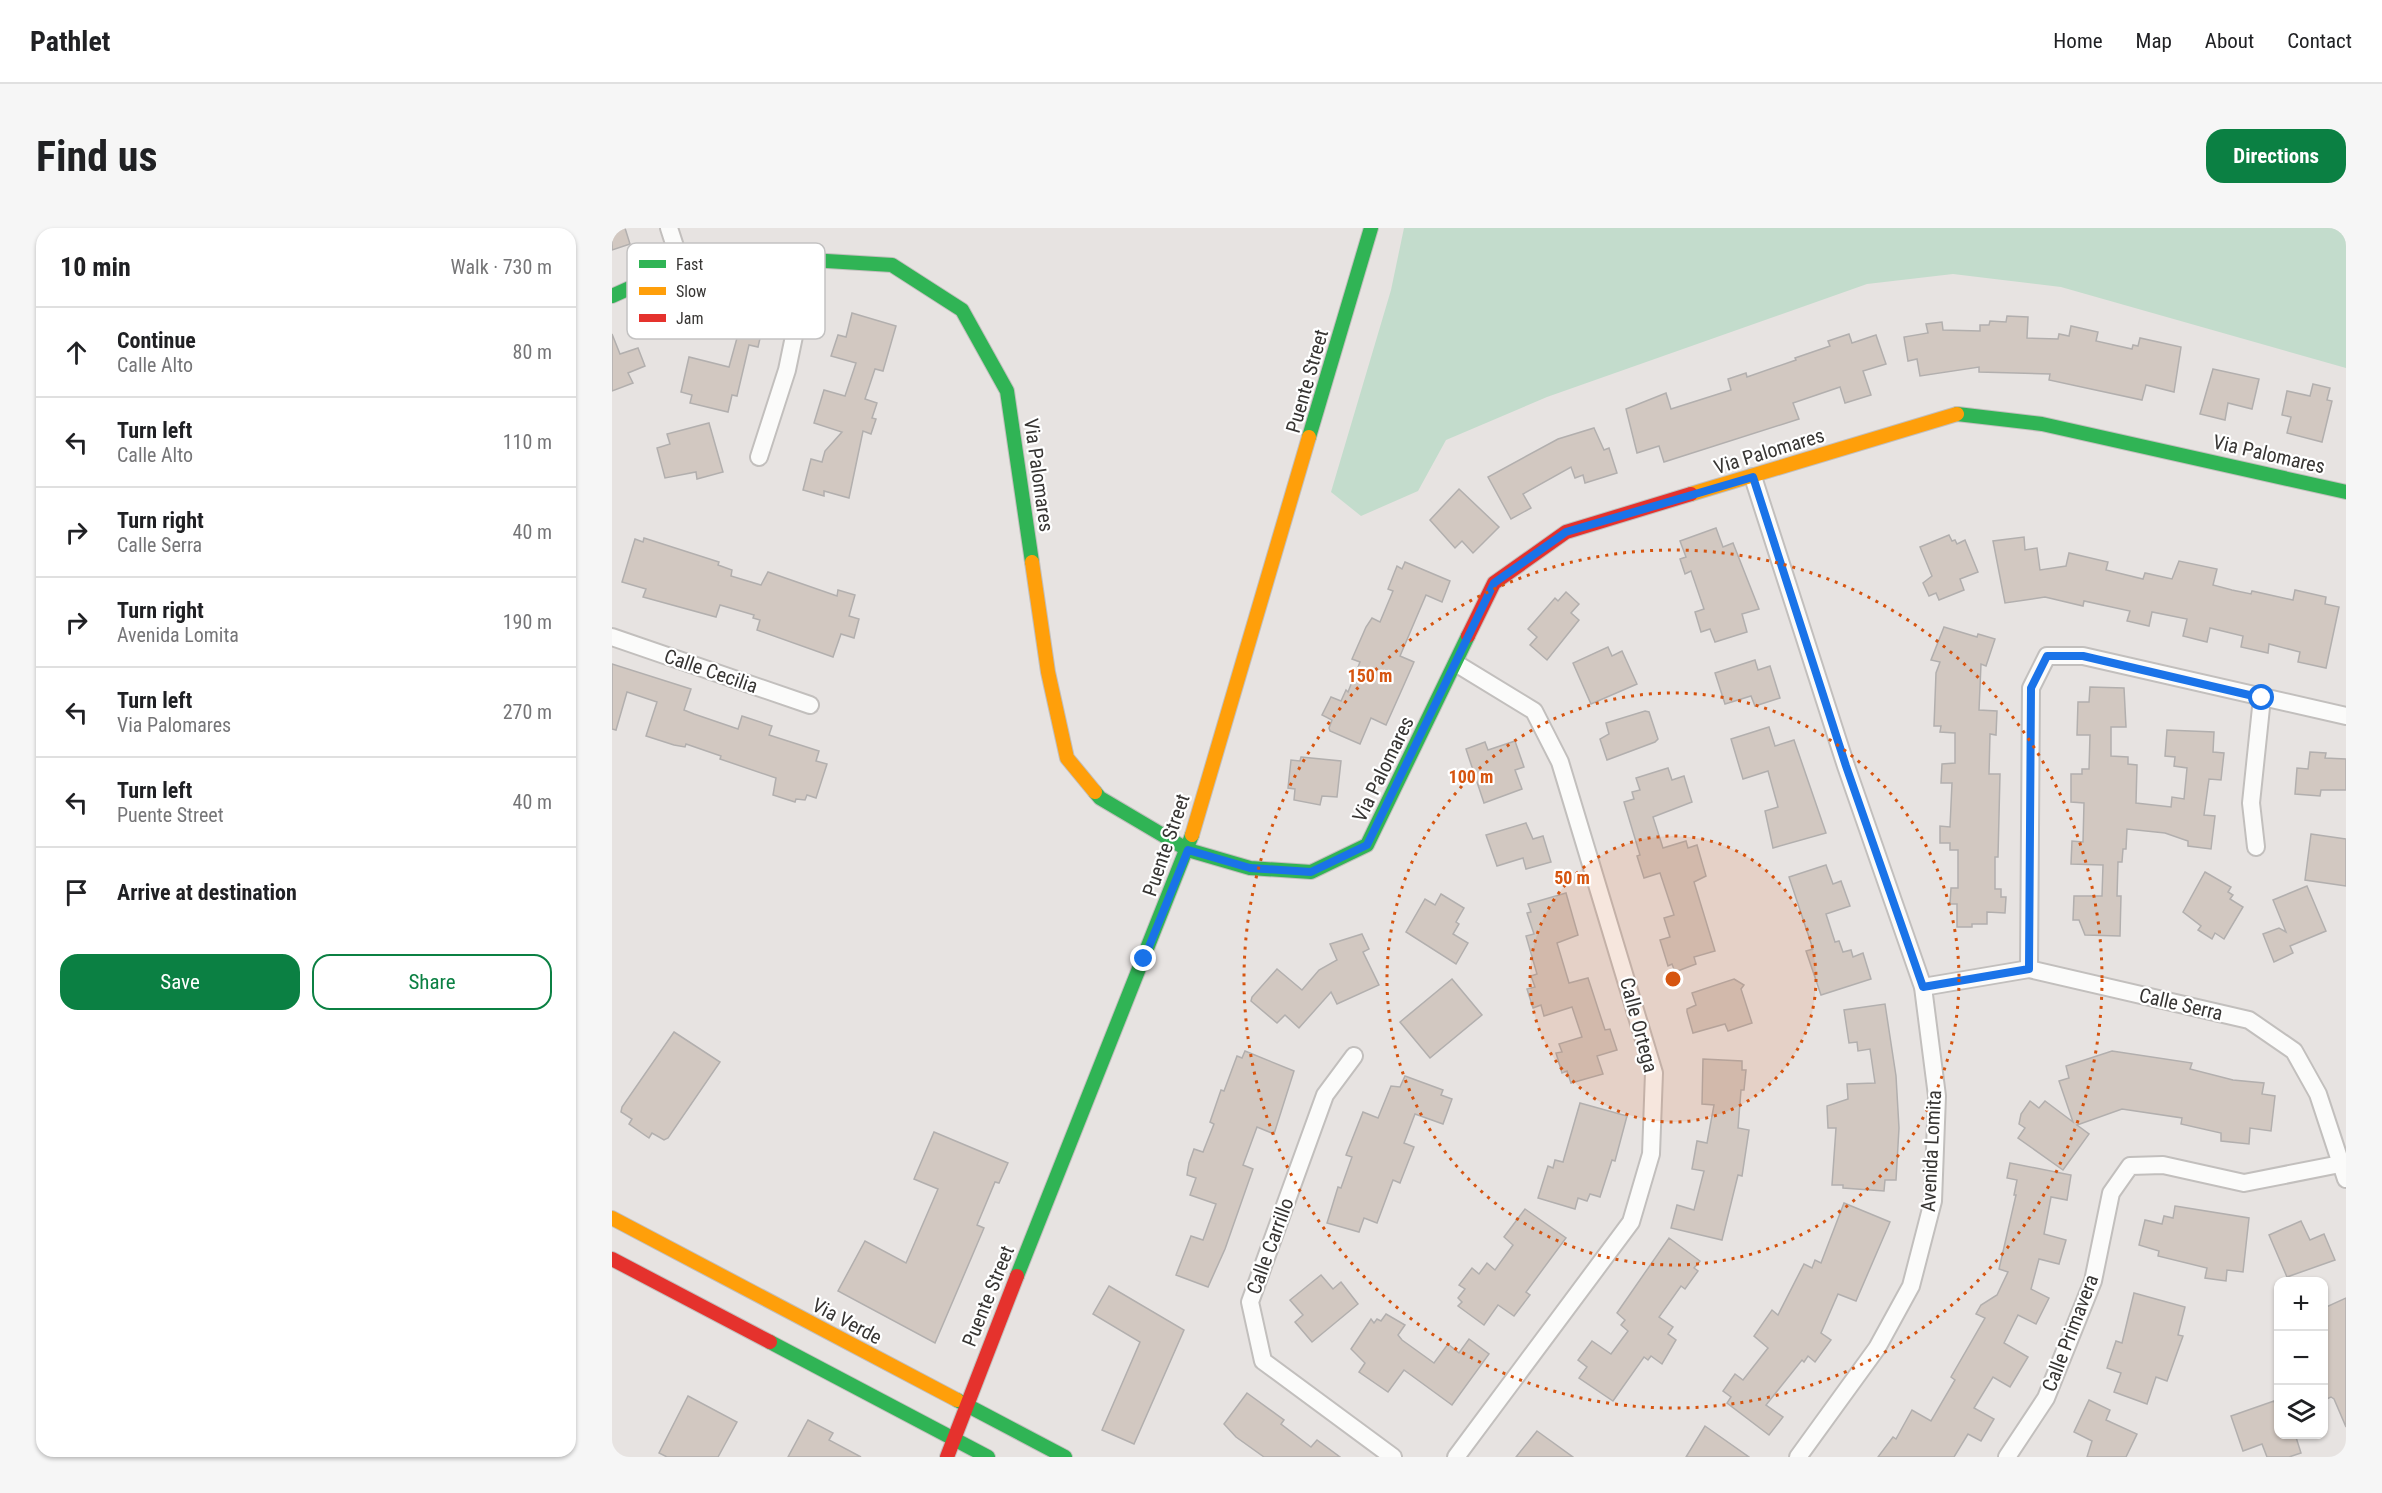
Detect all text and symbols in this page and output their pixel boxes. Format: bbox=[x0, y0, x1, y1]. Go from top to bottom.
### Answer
text: Pathlet bbox=[30, 25, 110, 58]
text: Home bbox=[2053, 29, 2103, 53]
text: Map bbox=[2136, 29, 2172, 53]
text: About bbox=[2205, 29, 2254, 53]
text: Contact bbox=[2287, 29, 2352, 53]
button: Directions bbox=[2206, 129, 2346, 183]
text: Find us bbox=[36, 132, 157, 181]
legend bbox=[627, 243, 825, 339]
text: 10 min bbox=[60, 252, 131, 282]
text: Walk · 730 m bbox=[451, 255, 552, 279]
text: Fast bbox=[676, 255, 703, 274]
text: Slow bbox=[676, 282, 706, 301]
text: Jam bbox=[676, 309, 703, 328]
street label: Puente Street bbox=[1281, 326, 1333, 436]
text: Continue bbox=[117, 328, 196, 353]
icon: ahead bbox=[60, 336, 93, 369]
text: 80 m bbox=[513, 340, 552, 364]
text: Calle Alto bbox=[117, 353, 193, 377]
street label: Via Palomares bbox=[1019, 417, 1059, 533]
text: Turn left bbox=[117, 418, 192, 443]
street label: Via Palomares bbox=[1711, 423, 1827, 479]
icon: left bbox=[60, 426, 93, 459]
street label: Via Palomares bbox=[2211, 429, 2327, 479]
text: 110 m bbox=[503, 430, 552, 454]
text: Calle Alto bbox=[117, 443, 193, 467]
text: Turn right bbox=[117, 508, 204, 533]
icon: right bbox=[60, 516, 93, 549]
text: 40 m bbox=[513, 520, 552, 544]
text: Calle Serra bbox=[117, 533, 202, 557]
text: Turn right bbox=[117, 598, 204, 623]
icon: right bbox=[60, 606, 93, 639]
text: 190 m bbox=[503, 610, 552, 634]
text: Avenida Lomita bbox=[117, 623, 239, 647]
street label: Calle Cecilia bbox=[661, 644, 761, 698]
text: 150 m bbox=[1348, 665, 1392, 686]
route start bbox=[2248, 684, 2274, 710]
text: Turn left bbox=[117, 688, 192, 713]
icon: left bbox=[60, 696, 93, 729]
text: 270 m bbox=[503, 700, 552, 724]
street label: Via Palomares bbox=[1347, 712, 1419, 826]
text: Via Palomares bbox=[117, 713, 231, 737]
text: 100 m bbox=[1449, 766, 1493, 787]
text: Turn left bbox=[117, 778, 192, 803]
icon: left bbox=[60, 786, 93, 819]
text: 40 m bbox=[513, 790, 552, 814]
street label: Puente Street bbox=[1137, 791, 1195, 899]
text: Puente Street bbox=[117, 803, 224, 827]
text: 50 m bbox=[1554, 867, 1590, 888]
icon: arrive bbox=[60, 876, 93, 909]
text: Arrive at destination bbox=[117, 880, 297, 905]
route end bbox=[1130, 945, 1156, 971]
button: Save bbox=[60, 954, 300, 1010]
button: Share bbox=[312, 954, 552, 1010]
centre of rings bbox=[1663, 969, 1683, 989]
street label: Calle Ortega bbox=[1615, 975, 1663, 1075]
street label: Calle Serra bbox=[2137, 983, 2225, 1025]
street label: Avenida Lomita bbox=[1916, 1089, 1946, 1213]
street label: Calle Carrillo bbox=[1241, 1194, 1299, 1298]
street label: Puente Street bbox=[957, 1242, 1019, 1350]
street label: Calle Primavera bbox=[2037, 1271, 2103, 1395]
map controls bbox=[2274, 1277, 2328, 1439]
button: + bbox=[2274, 1277, 2328, 1331]
street label: Via Verde bbox=[808, 1293, 886, 1349]
button: − bbox=[2274, 1331, 2328, 1385]
button: layers bbox=[2274, 1385, 2328, 1439]

